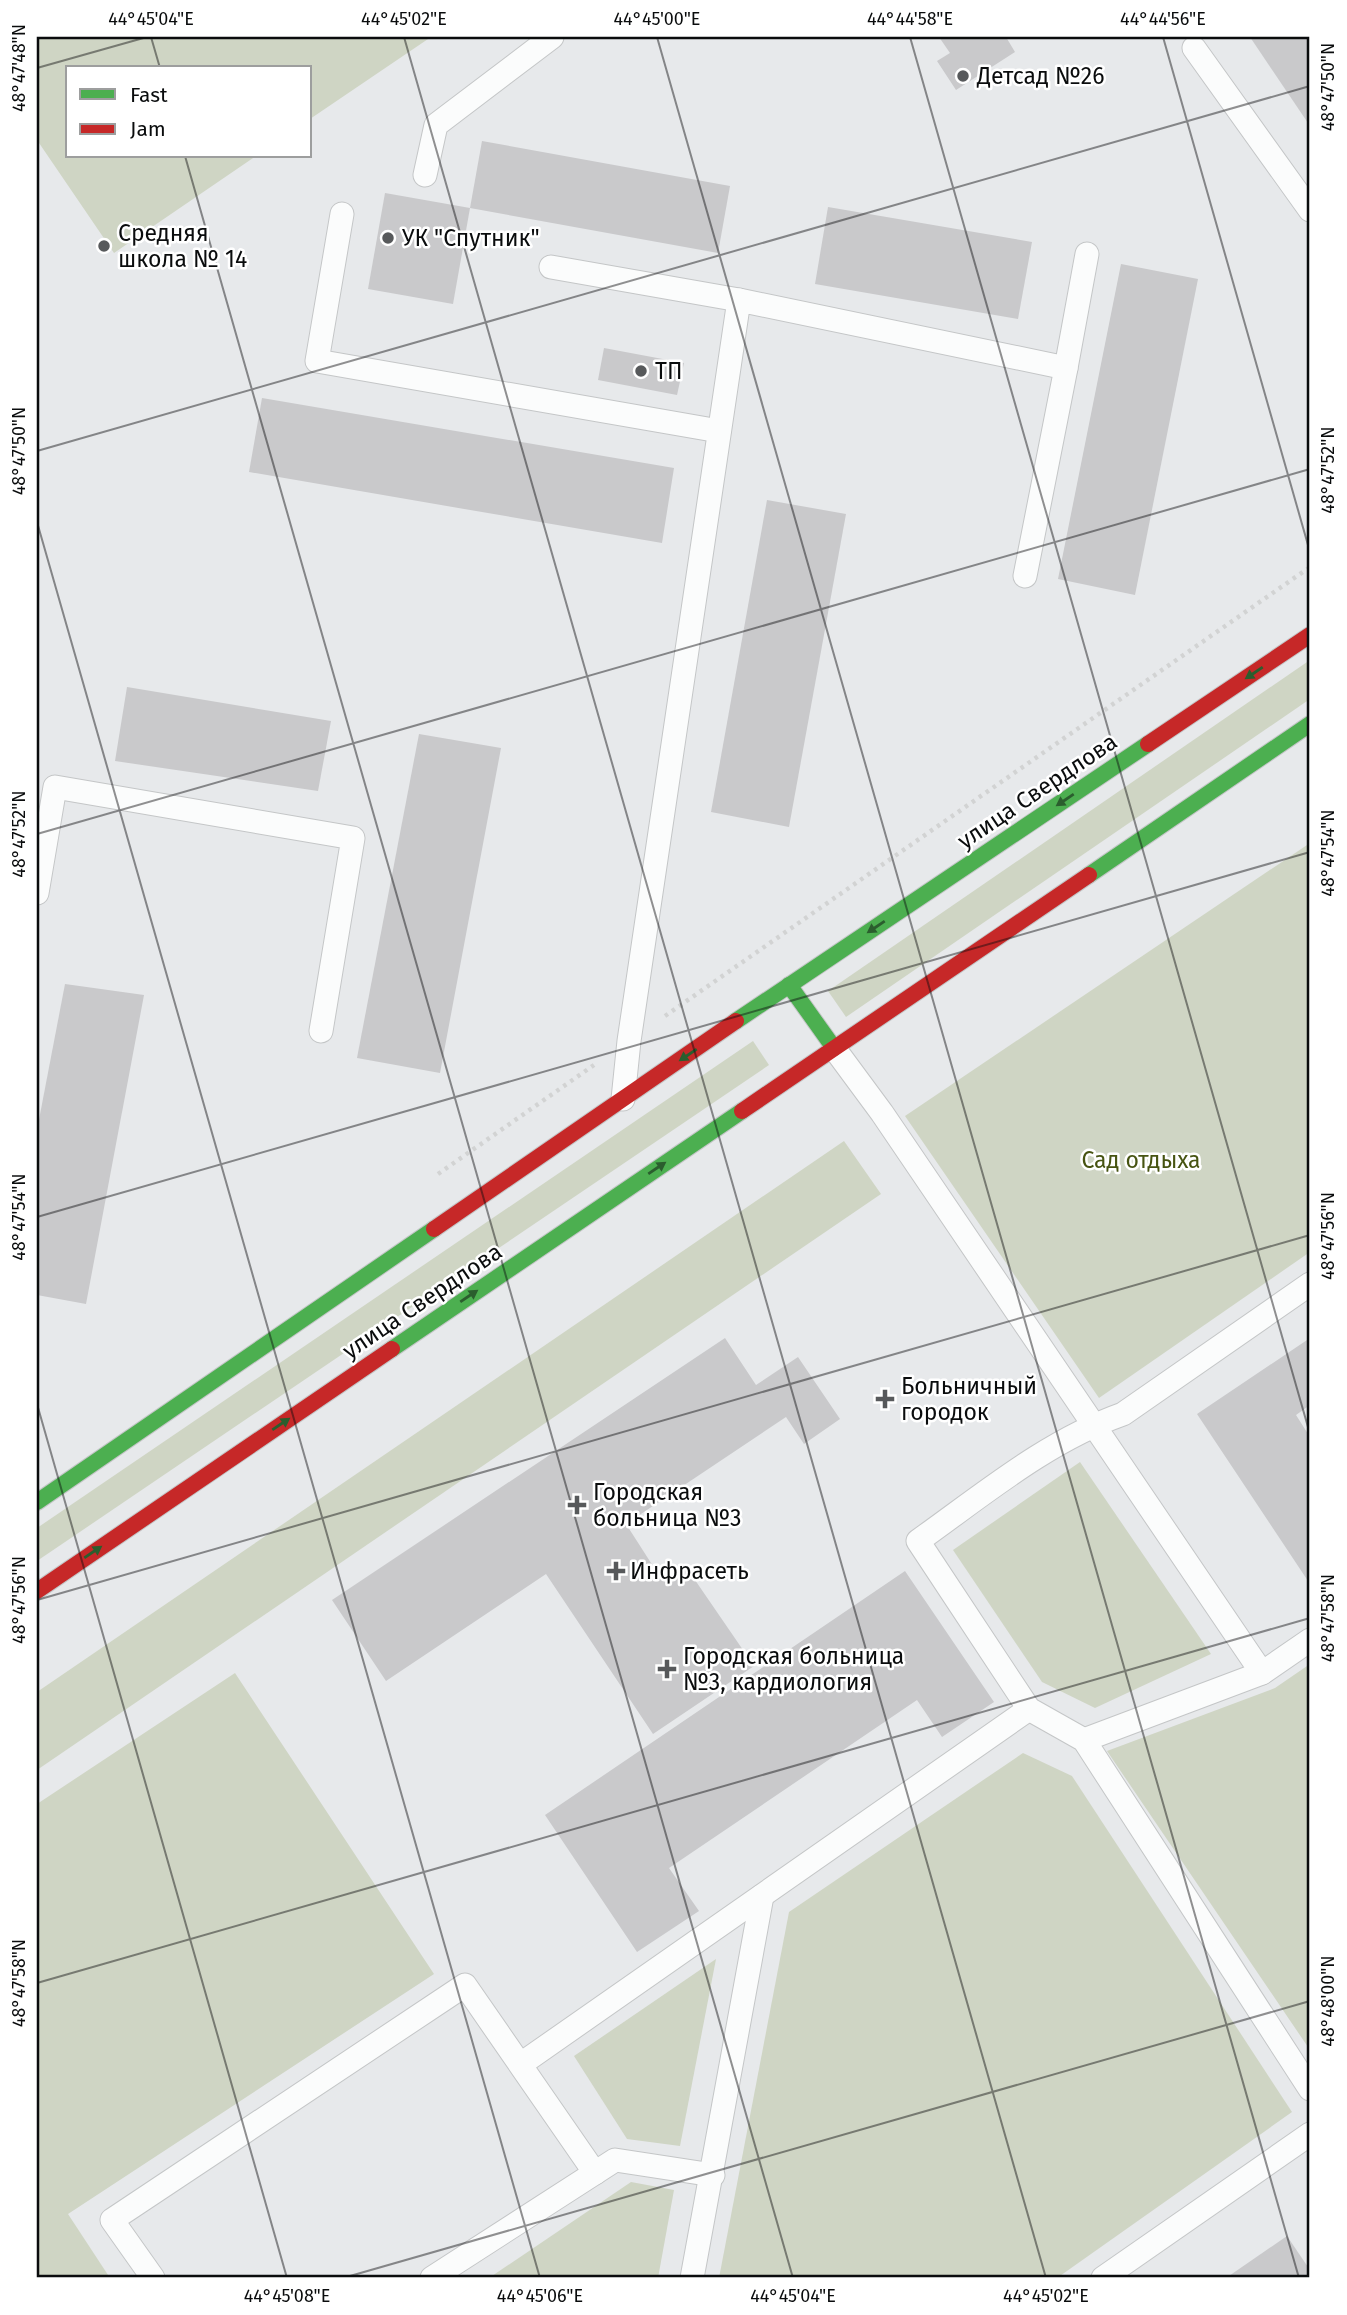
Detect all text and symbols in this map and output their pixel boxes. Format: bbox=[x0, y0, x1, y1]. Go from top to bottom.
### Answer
text: 44°45'04"E bbox=[108, 8, 194, 30]
text: 44°45'02"E bbox=[361, 8, 447, 30]
text: 44°45'00"E bbox=[614, 8, 700, 30]
text: 44°44'58"E bbox=[867, 8, 953, 30]
text: 44°44'56"E bbox=[1120, 8, 1206, 30]
text: 48°47'48"N bbox=[8, 24, 30, 112]
text: 48°47'50"N bbox=[1317, 43, 1339, 131]
place label: Детсад №26 bbox=[976, 62, 1104, 90]
legend bbox=[66, 66, 312, 158]
marker: Детсад №26 bbox=[955, 68, 971, 84]
text: Fast bbox=[130, 82, 168, 108]
text: Jam bbox=[130, 116, 166, 142]
place label: Средняя школа № 14 bbox=[118, 219, 247, 273]
place label: УК "Спутник" bbox=[402, 224, 540, 252]
marker: УК "Спутник" bbox=[380, 230, 396, 246]
marker: Средняя школа № 14 bbox=[96, 238, 112, 254]
place label: ТП bbox=[655, 357, 682, 385]
marker: ТП bbox=[633, 363, 649, 379]
text: 48°47'50"N bbox=[8, 407, 30, 495]
text: 48°47'52"N bbox=[1317, 426, 1339, 514]
one-way arrow bbox=[1244, 666, 1263, 679]
street label: улица Свердлова bbox=[952, 727, 1122, 855]
text: 48°47'52"N bbox=[8, 790, 30, 878]
one-way arrow bbox=[1056, 793, 1074, 807]
text: 48°47'54"N bbox=[1317, 809, 1339, 897]
one-way arrow bbox=[867, 920, 885, 934]
one-way arrow bbox=[679, 1048, 697, 1062]
park label: Сад отдыха bbox=[1081, 1146, 1201, 1174]
one-way arrow bbox=[648, 1162, 667, 1175]
text: 48°47'54"N bbox=[8, 1173, 30, 1261]
text: 48°47'56"N bbox=[1317, 1192, 1339, 1280]
street label: улица Свердлова bbox=[337, 1237, 507, 1365]
one-way arrow bbox=[460, 1289, 478, 1303]
place label: Больничный городок bbox=[901, 1372, 1037, 1426]
marker: Больничный городок bbox=[875, 1389, 895, 1409]
one-way arrow bbox=[272, 1417, 290, 1431]
place label: Городская больница №3 bbox=[593, 1478, 741, 1532]
marker: Городская больница №3 bbox=[567, 1495, 587, 1515]
one-way arrow bbox=[84, 1545, 102, 1559]
text: 48°47'56"N bbox=[8, 1556, 30, 1644]
place label: Инфрасеть bbox=[630, 1557, 749, 1585]
marker: Инфрасеть bbox=[608, 1563, 624, 1579]
text: 48°47'58"N bbox=[1317, 1574, 1339, 1662]
place label: Городская больница №3, кардиология bbox=[683, 1642, 904, 1696]
marker: Городская больница №3, кардиология bbox=[657, 1659, 677, 1679]
text: 48°47'58"N bbox=[8, 1939, 30, 2027]
text: 48°48'00"N bbox=[1317, 1955, 1339, 2047]
text: 44°45'08"E bbox=[244, 2285, 330, 2307]
text: 44°45'06"E bbox=[497, 2285, 583, 2307]
text: 44°45'04"E bbox=[750, 2285, 836, 2307]
text: 44°45'02"E bbox=[1003, 2285, 1089, 2307]

